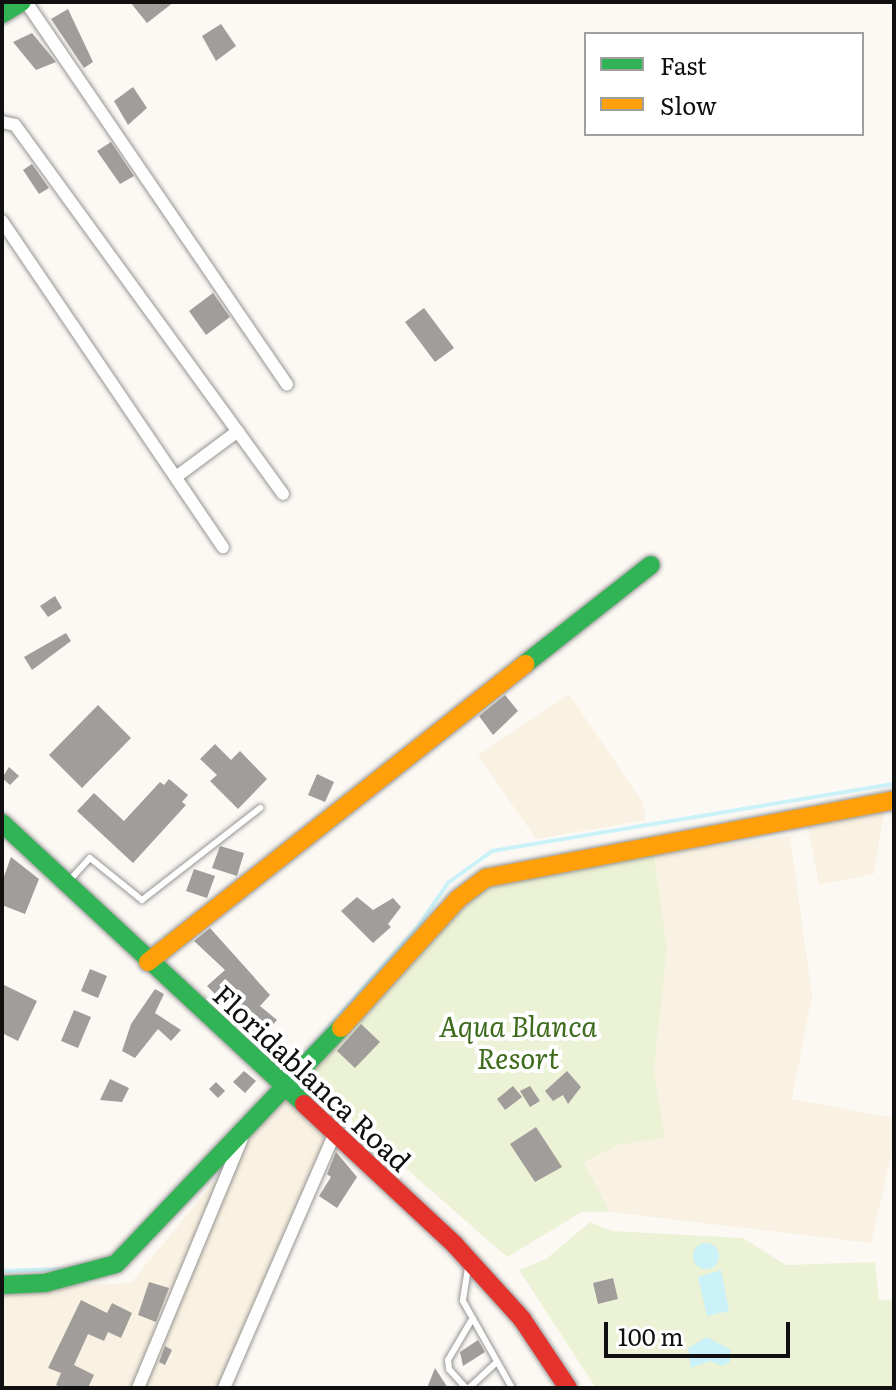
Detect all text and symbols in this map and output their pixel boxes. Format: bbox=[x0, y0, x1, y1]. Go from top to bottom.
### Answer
legend bbox=[584, 32, 864, 136]
text: Fast bbox=[660, 47, 707, 82]
text: Slow bbox=[660, 87, 717, 122]
street label: Floridablanca Road bbox=[207, 977, 419, 1177]
park label: Aqua Blanca Resort bbox=[439, 1008, 597, 1074]
scale bar bbox=[608, 1306, 794, 1356]
text: 100 m bbox=[618, 1318, 684, 1353]

